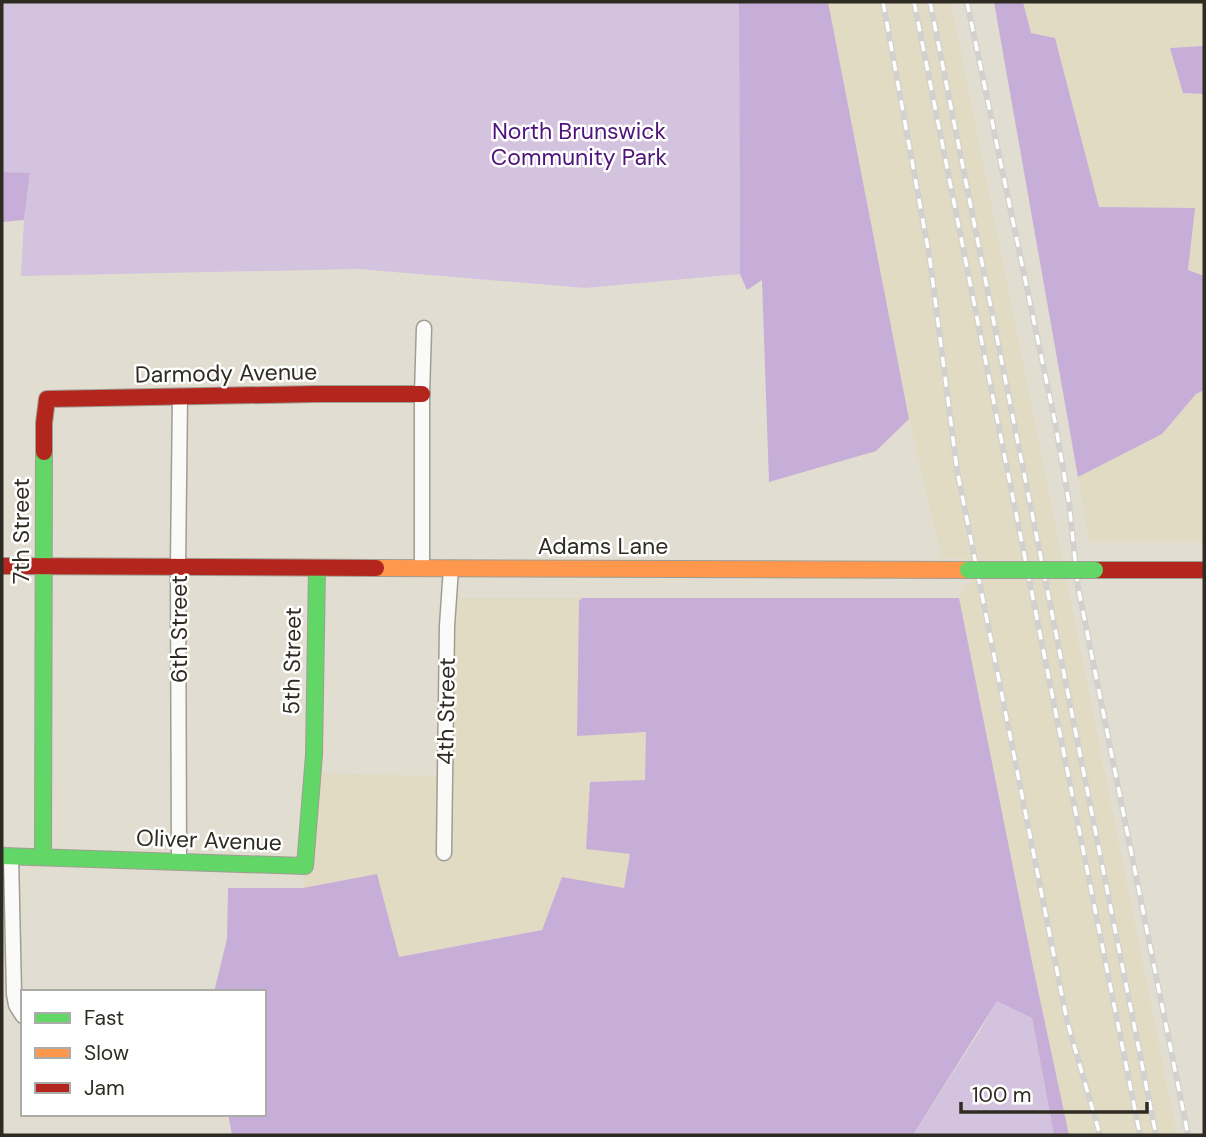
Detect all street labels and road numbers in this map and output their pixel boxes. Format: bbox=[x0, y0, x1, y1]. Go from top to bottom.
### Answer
street label: Darmody Avenue bbox=[135, 356, 317, 390]
street label: 7th Street bbox=[6, 478, 36, 584]
street label: Adams Lane bbox=[538, 531, 668, 561]
street label: 6th Street bbox=[164, 575, 194, 683]
street label: 5th Street bbox=[276, 607, 308, 715]
street label: 4th Street bbox=[430, 657, 462, 765]
street label: Oliver Avenue bbox=[136, 822, 282, 858]

